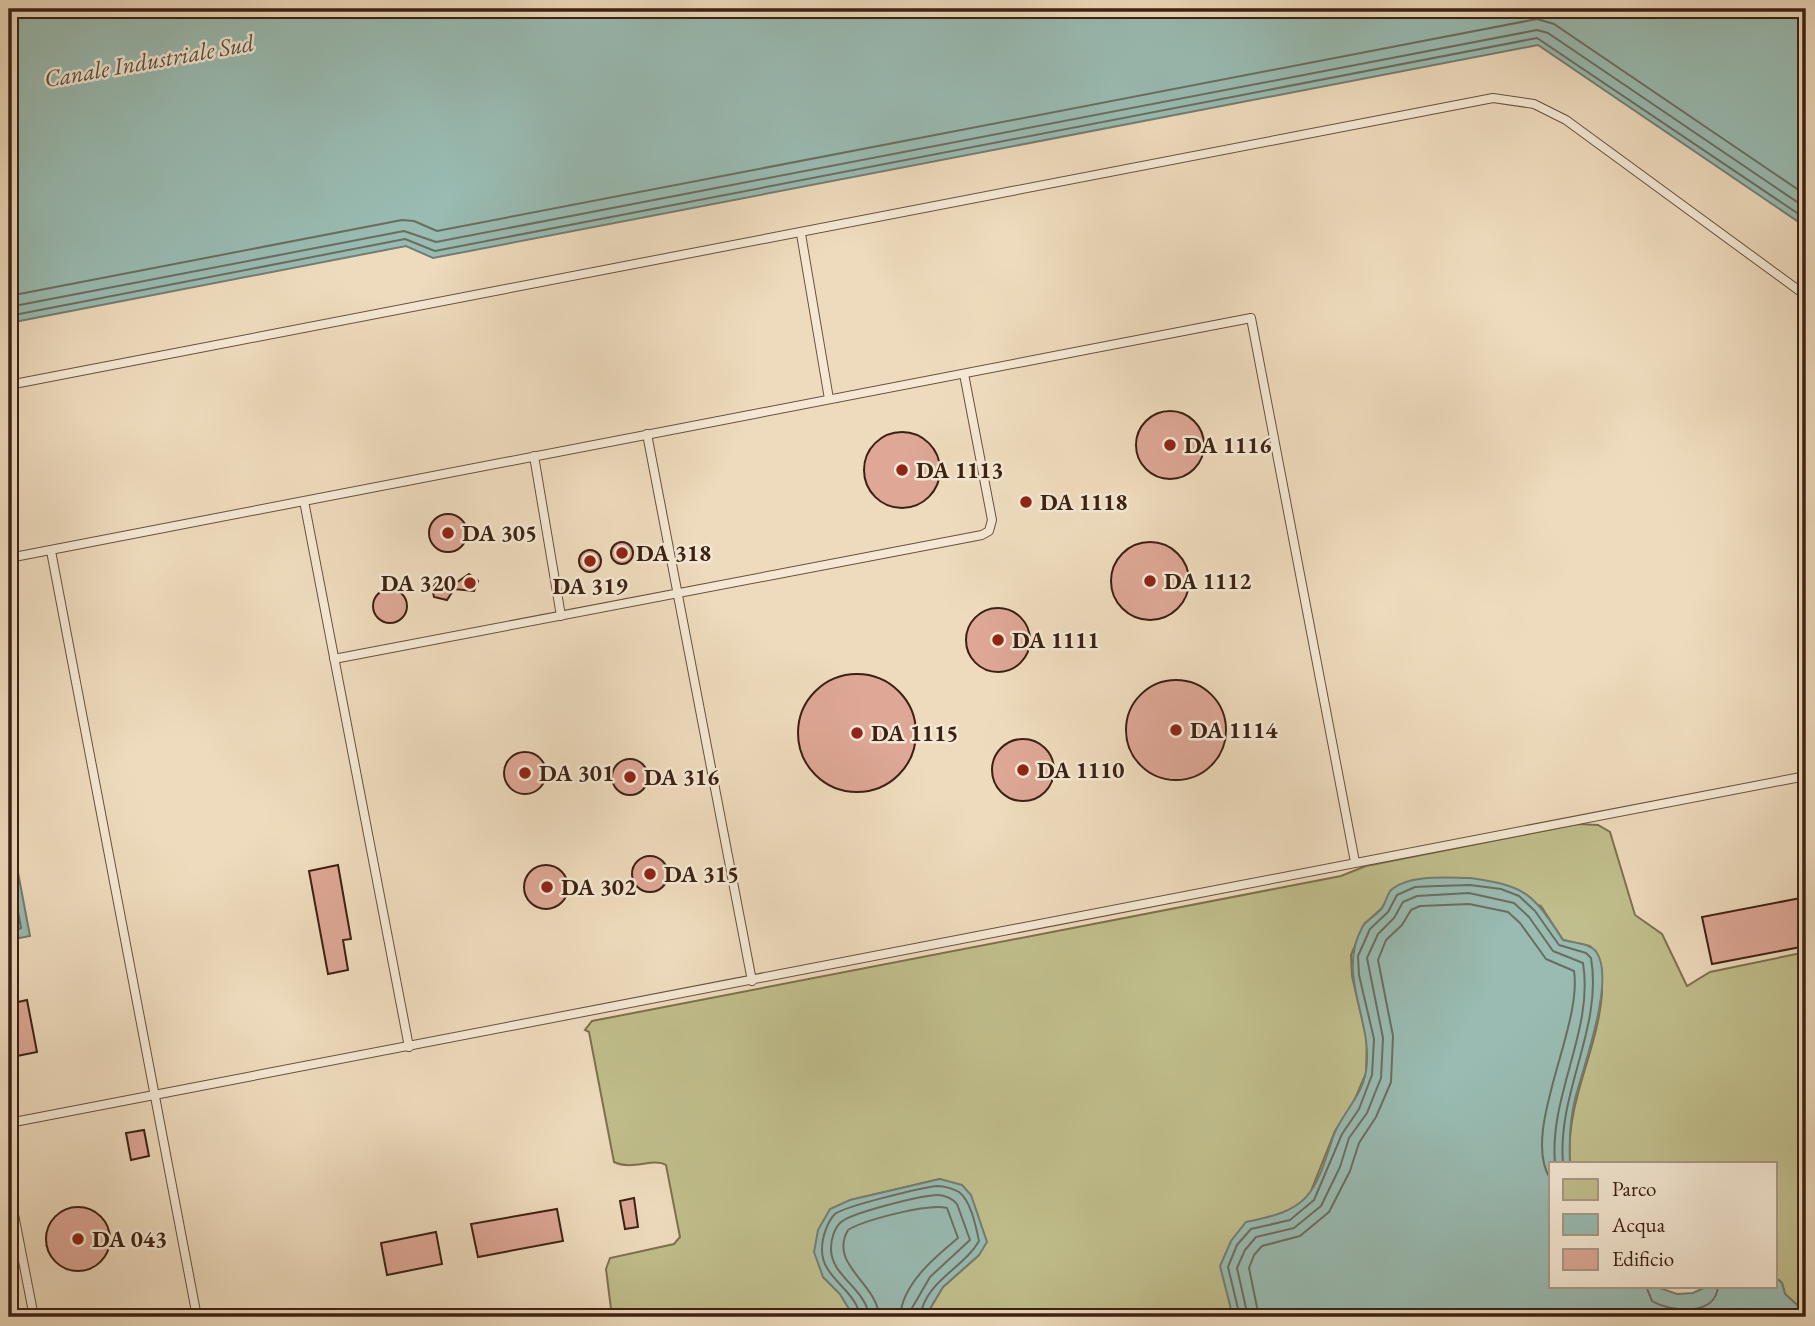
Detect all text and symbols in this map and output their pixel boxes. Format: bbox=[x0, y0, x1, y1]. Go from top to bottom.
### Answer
water label: Canale Industriale Sud bbox=[42, 27, 257, 94]
place label: DA 1116 bbox=[1184, 430, 1271, 460]
marker: DA 1116 bbox=[1162, 437, 1178, 453]
place label: DA 1113 bbox=[916, 455, 1003, 485]
marker: DA 1113 bbox=[894, 462, 910, 478]
place label: DA 1118 bbox=[1040, 487, 1127, 517]
marker: DA 1118 bbox=[1018, 494, 1034, 510]
place label: DA 305 bbox=[462, 518, 537, 548]
marker: DA 305 bbox=[440, 525, 456, 541]
place label: DA 318 bbox=[636, 538, 711, 568]
marker: DA 318 bbox=[614, 545, 630, 561]
marker: DA 319 bbox=[582, 553, 598, 569]
place label: DA 1112 bbox=[1164, 566, 1251, 596]
place label: DA 320 bbox=[381, 568, 456, 598]
place label: DA 319 bbox=[552, 571, 628, 601]
marker: DA 1112 bbox=[1142, 573, 1158, 589]
marker: DA 320 bbox=[462, 575, 478, 591]
place label: DA 1111 bbox=[1012, 625, 1099, 655]
marker: DA 1111 bbox=[990, 632, 1006, 648]
place label: DA 1114 bbox=[1190, 715, 1278, 745]
place label: DA 1115 bbox=[871, 718, 958, 748]
marker: DA 1114 bbox=[1168, 722, 1184, 738]
marker: DA 1115 bbox=[849, 725, 865, 741]
place label: DA 1110 bbox=[1037, 755, 1124, 785]
place label: DA 301 bbox=[539, 758, 614, 788]
place label: DA 316 bbox=[644, 762, 719, 792]
marker: DA 1110 bbox=[1015, 762, 1031, 778]
marker: DA 301 bbox=[517, 765, 533, 781]
marker: DA 316 bbox=[622, 769, 638, 785]
place label: DA 315 bbox=[664, 859, 739, 889]
marker: DA 315 bbox=[642, 866, 658, 882]
place label: DA 302 bbox=[561, 872, 636, 902]
marker: DA 302 bbox=[539, 879, 555, 895]
legend bbox=[1549, 1162, 1776, 1288]
text: Parco bbox=[1612, 1175, 1656, 1202]
text: Acqua bbox=[1611, 1211, 1666, 1238]
place label: DA 043 bbox=[92, 1224, 167, 1254]
marker: DA 043 bbox=[70, 1231, 86, 1247]
text: Edificio bbox=[1612, 1245, 1674, 1272]

